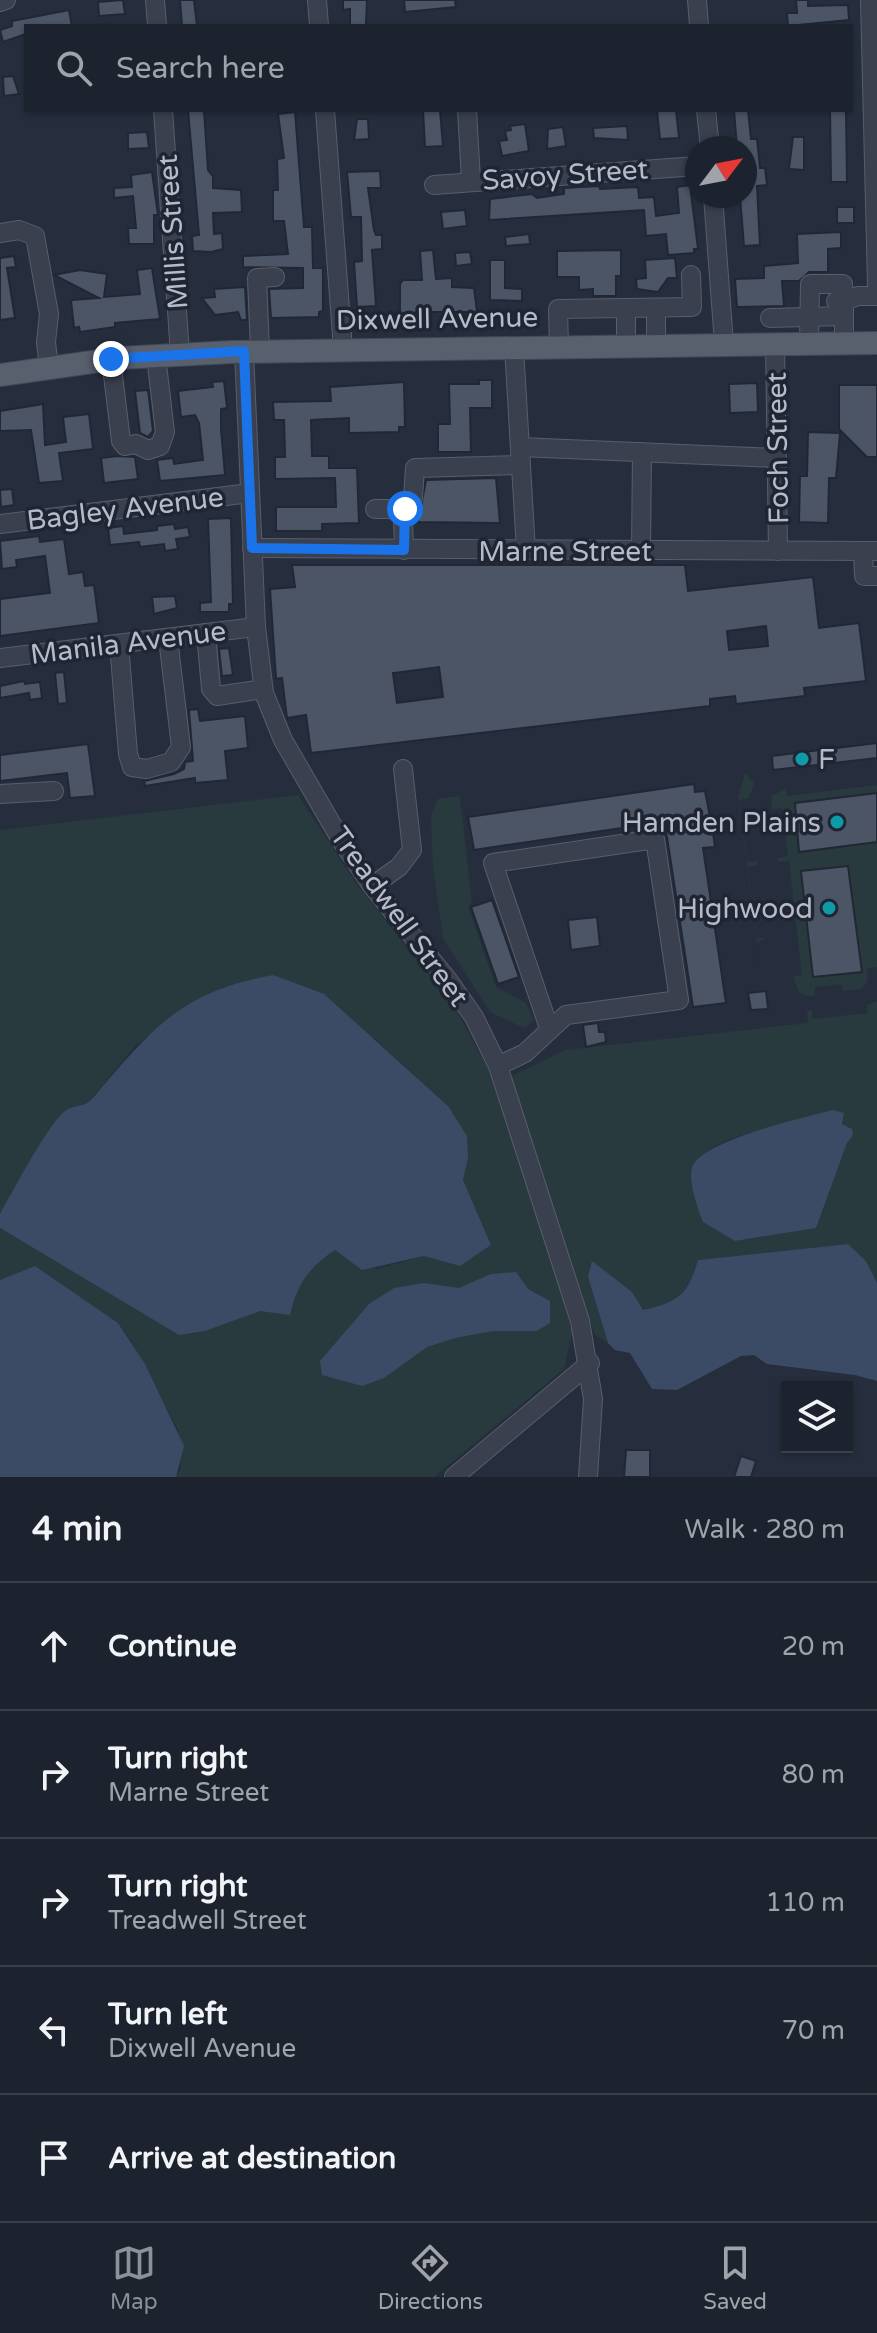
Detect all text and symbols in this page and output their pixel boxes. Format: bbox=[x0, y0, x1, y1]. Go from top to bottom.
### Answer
search box bbox=[24, 24, 853, 112]
icon: search bbox=[52, 46, 96, 90]
text: Search here bbox=[116, 50, 285, 87]
north arrow bbox=[685, 136, 757, 208]
street label: Savoy Street bbox=[481, 152, 650, 198]
street label: Millis Street bbox=[151, 153, 195, 311]
street label: Dixwell Avenue bbox=[335, 300, 539, 338]
route end bbox=[93, 341, 129, 377]
street label: Foch Street bbox=[760, 371, 796, 524]
street label: Bagley Avenue bbox=[25, 480, 225, 538]
route start bbox=[387, 491, 423, 527]
street label: Marne Street bbox=[478, 535, 652, 569]
street label: Manila Avenue bbox=[28, 614, 228, 672]
place label: F bbox=[818, 743, 835, 777]
marker: F bbox=[793, 750, 811, 768]
place label: Hamden Plains bbox=[622, 806, 821, 840]
marker: Hamden Plains bbox=[828, 813, 846, 831]
street label: Treadwell Street bbox=[323, 820, 476, 1013]
place label: Highwood bbox=[677, 892, 813, 926]
marker: Highwood bbox=[820, 899, 838, 917]
map controls bbox=[781, 1381, 853, 1453]
button: layers bbox=[781, 1381, 853, 1453]
text: 4 min bbox=[32, 1509, 123, 1550]
text: Walk · 280 m bbox=[685, 1514, 845, 1545]
icon: ahead bbox=[32, 1624, 76, 1668]
text: Continue bbox=[108, 1628, 237, 1665]
text: 20 m bbox=[782, 1631, 845, 1662]
text: Turn right bbox=[108, 1740, 248, 1777]
icon: right bbox=[32, 1752, 76, 1796]
text: 80 m bbox=[782, 1759, 845, 1790]
text: Marne Street bbox=[108, 1777, 269, 1808]
text: Turn right bbox=[108, 1868, 248, 1905]
icon: right bbox=[32, 1880, 76, 1924]
text: 110 m bbox=[765, 1887, 845, 1918]
text: Treadwell Street bbox=[108, 1905, 307, 1936]
text: Turn left bbox=[108, 1996, 227, 2033]
icon: left bbox=[32, 2008, 76, 2052]
text: 70 m bbox=[782, 2015, 845, 2046]
text: Dixwell Avenue bbox=[108, 2033, 296, 2064]
icon: arrive bbox=[32, 2136, 76, 2180]
text: Arrive at destination bbox=[108, 2140, 396, 2177]
tab: Map bbox=[110, 2241, 158, 2315]
tab: Directions bbox=[378, 2241, 483, 2315]
tab: Saved bbox=[703, 2241, 767, 2315]

